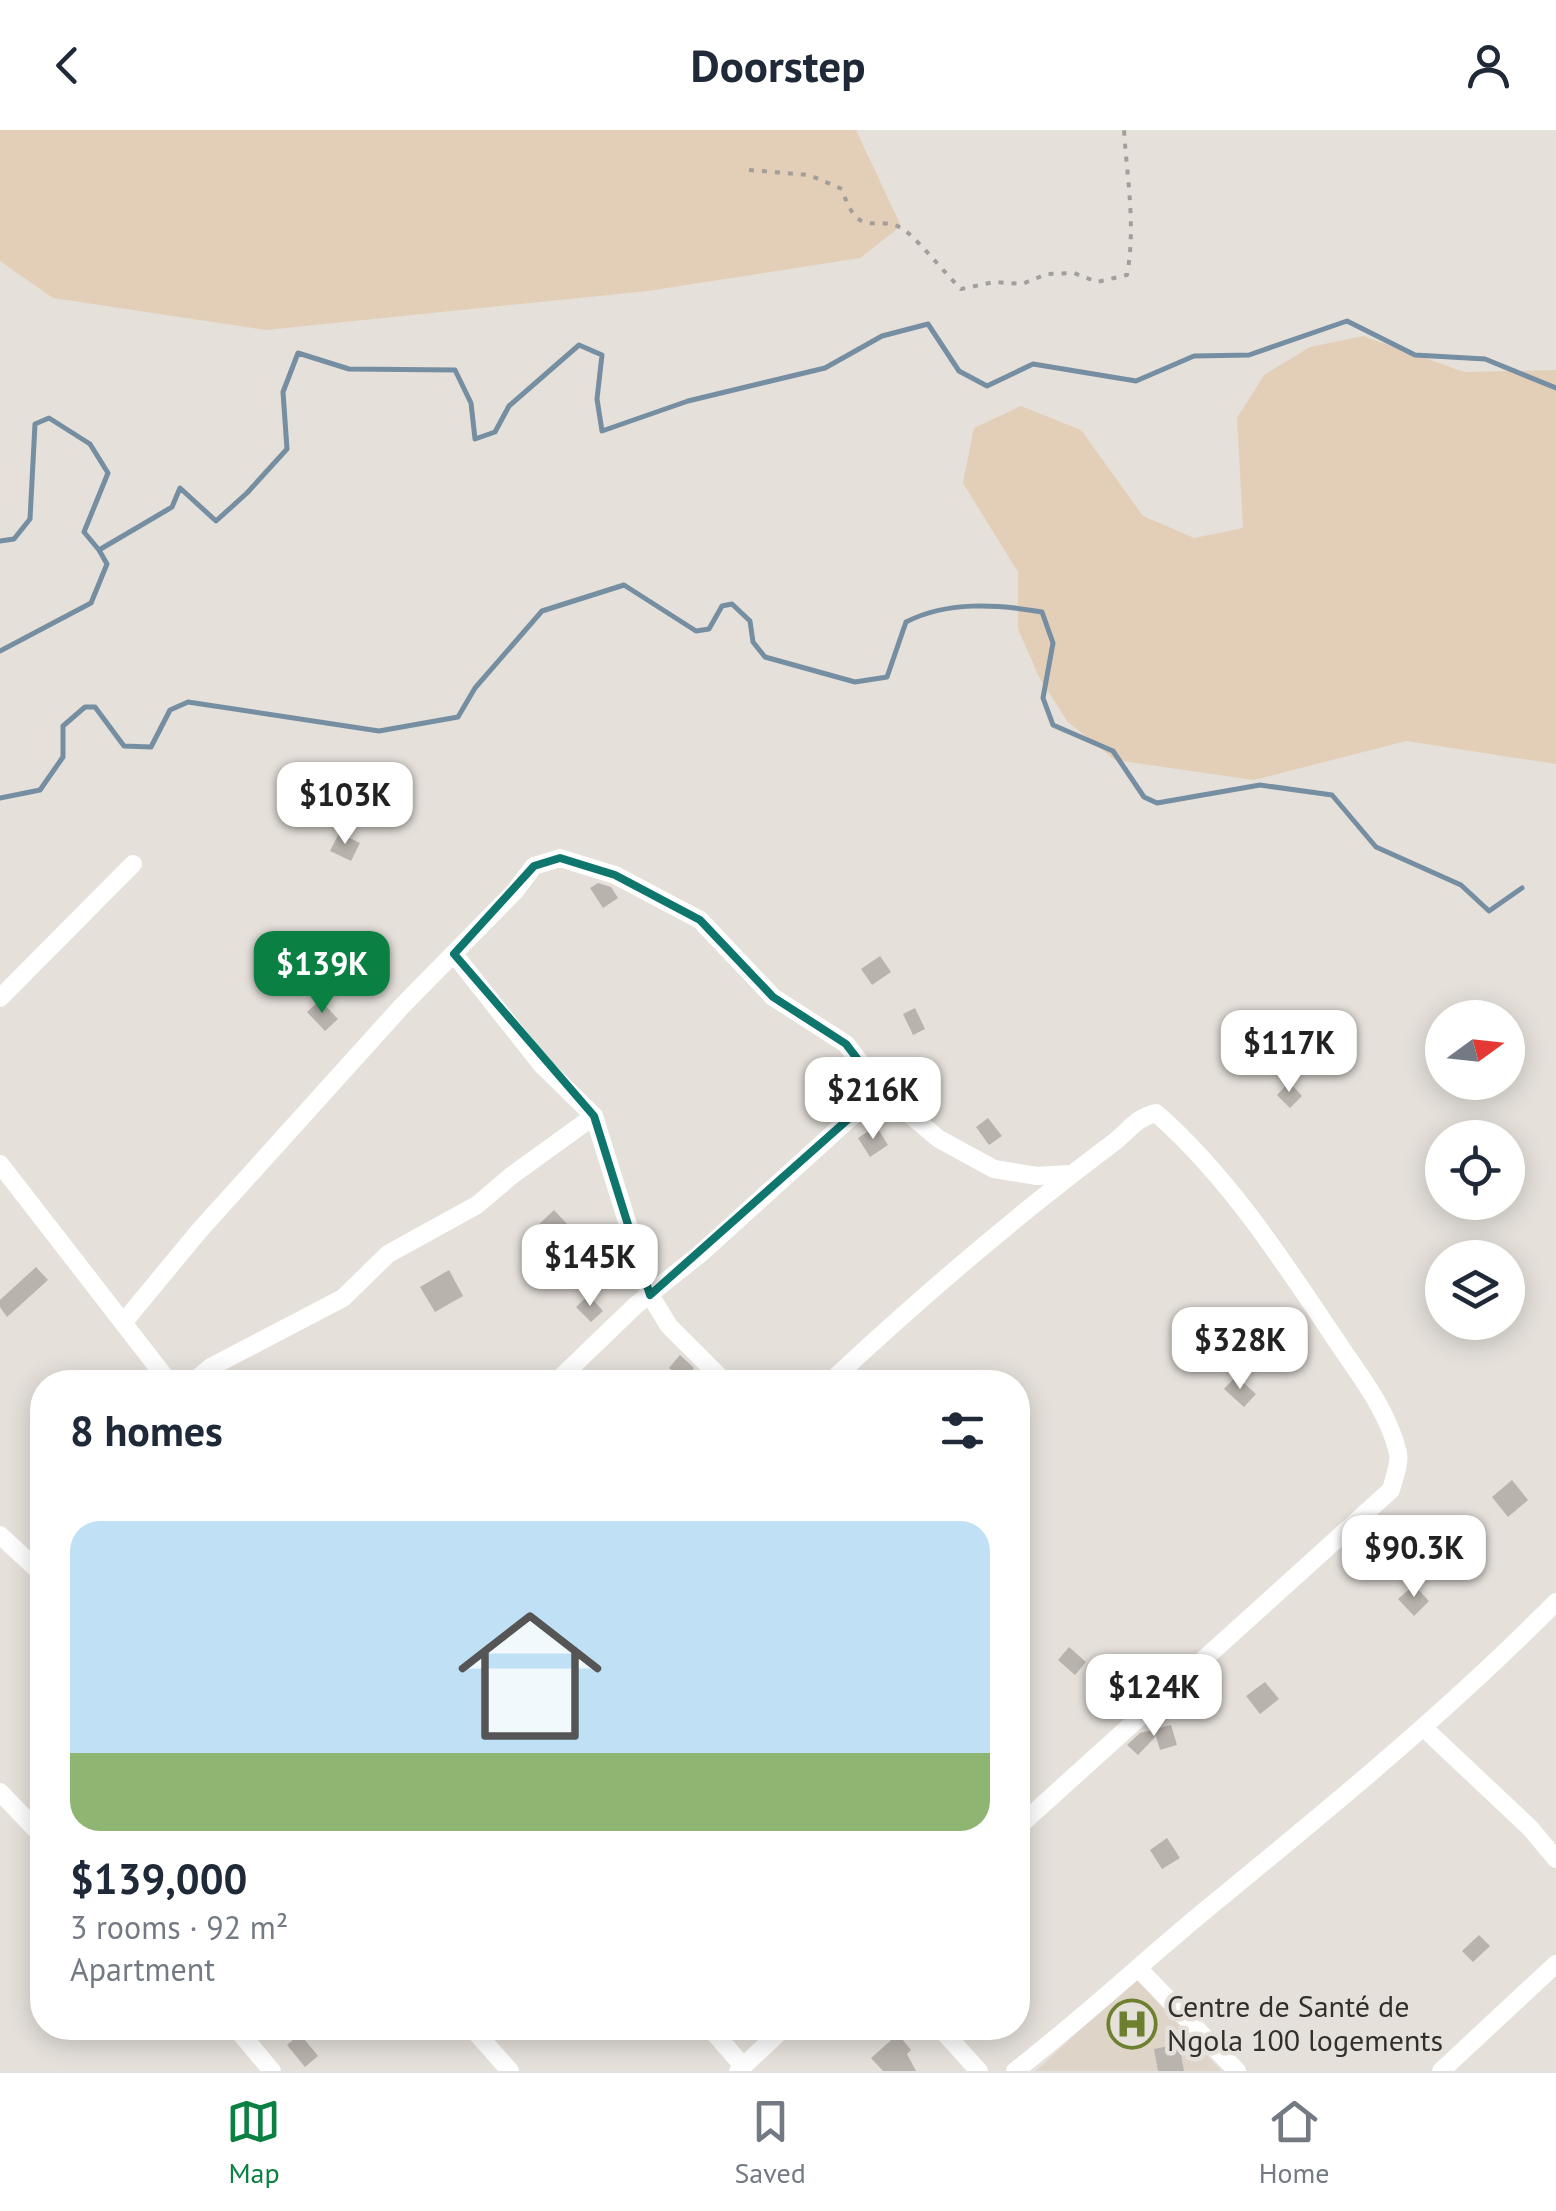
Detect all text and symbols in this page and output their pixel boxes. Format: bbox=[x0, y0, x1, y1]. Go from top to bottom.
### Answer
text: Doorstep bbox=[691, 36, 865, 94]
icon: back bbox=[40, 38, 95, 93]
icon: person bbox=[1461, 38, 1516, 93]
pin: $103K bbox=[275, 762, 415, 847]
text: $103K bbox=[299, 773, 391, 815]
pin: $139K bbox=[252, 931, 392, 1016]
text: $139K bbox=[276, 942, 368, 984]
north arrow bbox=[1425, 1000, 1525, 1100]
map controls bbox=[1425, 1000, 1525, 1340]
pin: $117K bbox=[1219, 1010, 1359, 1095]
text: $117K bbox=[1243, 1021, 1335, 1063]
pin: $216K bbox=[803, 1057, 943, 1142]
text: $216K bbox=[827, 1068, 919, 1110]
button: locate bbox=[1425, 1120, 1525, 1220]
pin: $145K bbox=[520, 1224, 660, 1309]
text: $145K bbox=[544, 1235, 636, 1277]
button: layers bbox=[1425, 1240, 1525, 1340]
pin: $328K bbox=[1170, 1307, 1310, 1392]
text: $328K bbox=[1194, 1318, 1286, 1360]
text: 8 homes bbox=[70, 1403, 223, 1458]
icon: filters bbox=[935, 1403, 990, 1458]
pin: $90.3K bbox=[1333, 1515, 1495, 1600]
text: $90.3K bbox=[1364, 1526, 1464, 1568]
icon: home bbox=[440, 1586, 620, 1766]
pin: $124K bbox=[1084, 1654, 1224, 1739]
text: $124K bbox=[1108, 1665, 1200, 1707]
text: $139,000 bbox=[70, 1851, 247, 1906]
text: 3 rooms · 92 m² bbox=[70, 1906, 288, 1948]
text: Apartment bbox=[70, 1948, 215, 1990]
place label: Centre de Santé de Ngola 100 logements bbox=[1167, 1986, 1443, 2059]
hospital icon: Centre de Santé de Ngola 100 logements bbox=[1106, 1998, 1158, 2050]
tab: Map bbox=[226, 2094, 281, 2191]
tab: Saved bbox=[734, 2094, 806, 2191]
tab: Home bbox=[1259, 2094, 1329, 2191]

